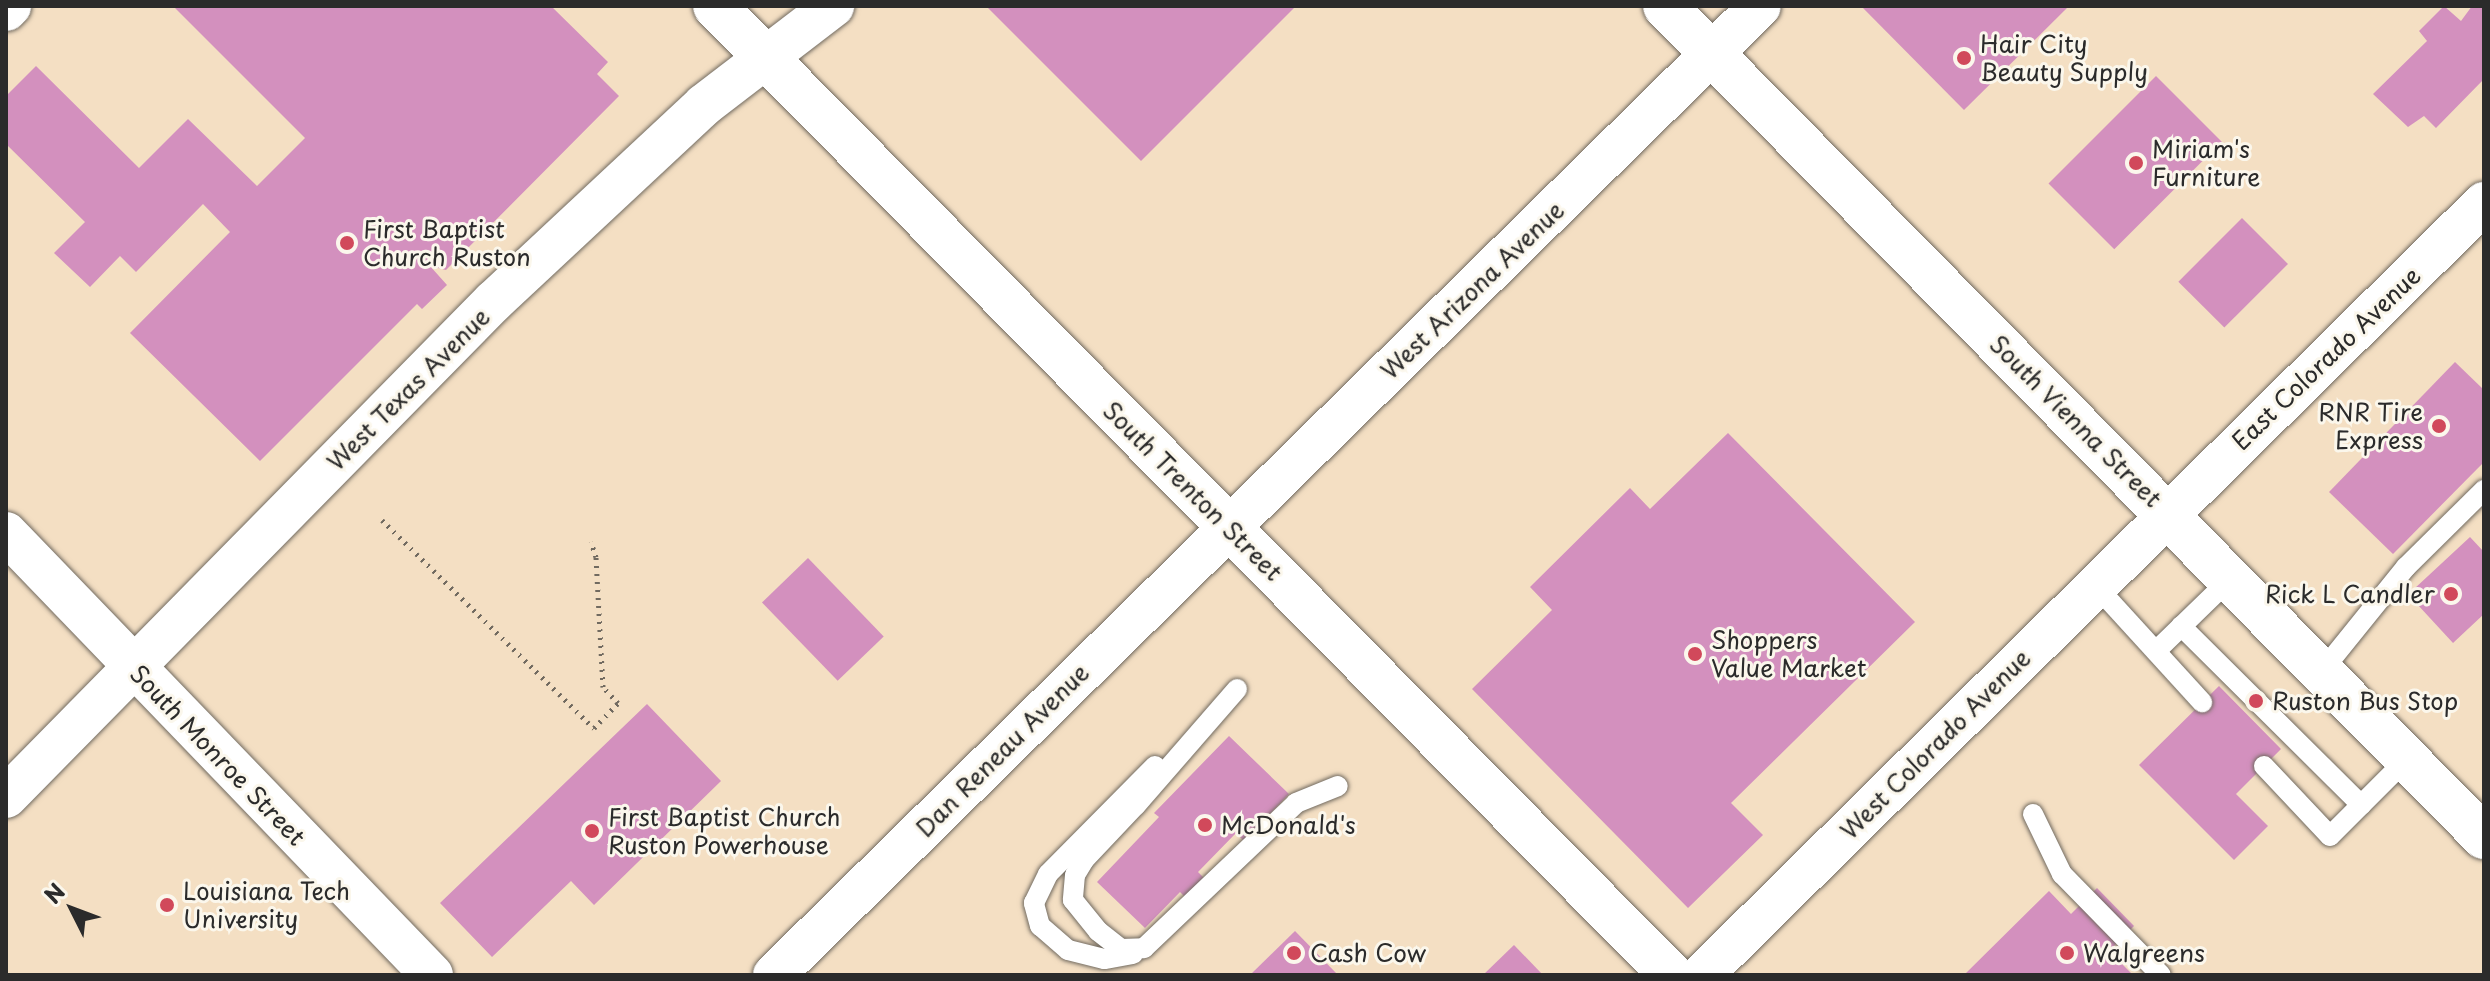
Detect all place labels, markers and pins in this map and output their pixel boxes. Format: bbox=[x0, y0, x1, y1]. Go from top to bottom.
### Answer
place label: Hair City Beauty Supply bbox=[1980, 30, 2149, 86]
marker: Hair City Beauty Supply bbox=[1955, 49, 1973, 67]
place label: Miriam's Furniture bbox=[2152, 135, 2260, 191]
marker: Miriam's Furniture bbox=[2127, 154, 2145, 172]
place label: First Baptist Church Ruston bbox=[363, 215, 531, 271]
marker: First Baptist Church Ruston bbox=[338, 234, 356, 252]
place label: RNR Tire Express bbox=[2317, 398, 2423, 454]
marker: RNR Tire Express bbox=[2430, 417, 2448, 435]
place label: Rick L Candler bbox=[2264, 580, 2435, 608]
marker: Rick L Candler bbox=[2442, 585, 2460, 603]
place label: Shoppers Value Market bbox=[1711, 626, 1865, 682]
marker: Shoppers Value Market bbox=[1686, 645, 1704, 663]
place label: Ruston Bus Stop bbox=[2272, 687, 2458, 715]
marker: Ruston Bus Stop bbox=[2247, 692, 2265, 710]
place label: First Baptist Church Ruston Powerhouse bbox=[608, 803, 842, 859]
place label: McDonald's bbox=[1221, 811, 1356, 839]
marker: McDonald's bbox=[1196, 816, 1214, 834]
marker: First Baptist Church Ruston Powerhouse bbox=[583, 822, 601, 840]
place label: Louisiana Tech University bbox=[183, 877, 351, 933]
marker: Louisiana Tech University bbox=[158, 896, 176, 914]
place label: Cash Cow bbox=[1310, 939, 1426, 967]
place label: Walgreens bbox=[2083, 939, 2205, 967]
marker: Cash Cow bbox=[1285, 944, 1303, 962]
marker: Walgreens bbox=[2058, 944, 2076, 962]

